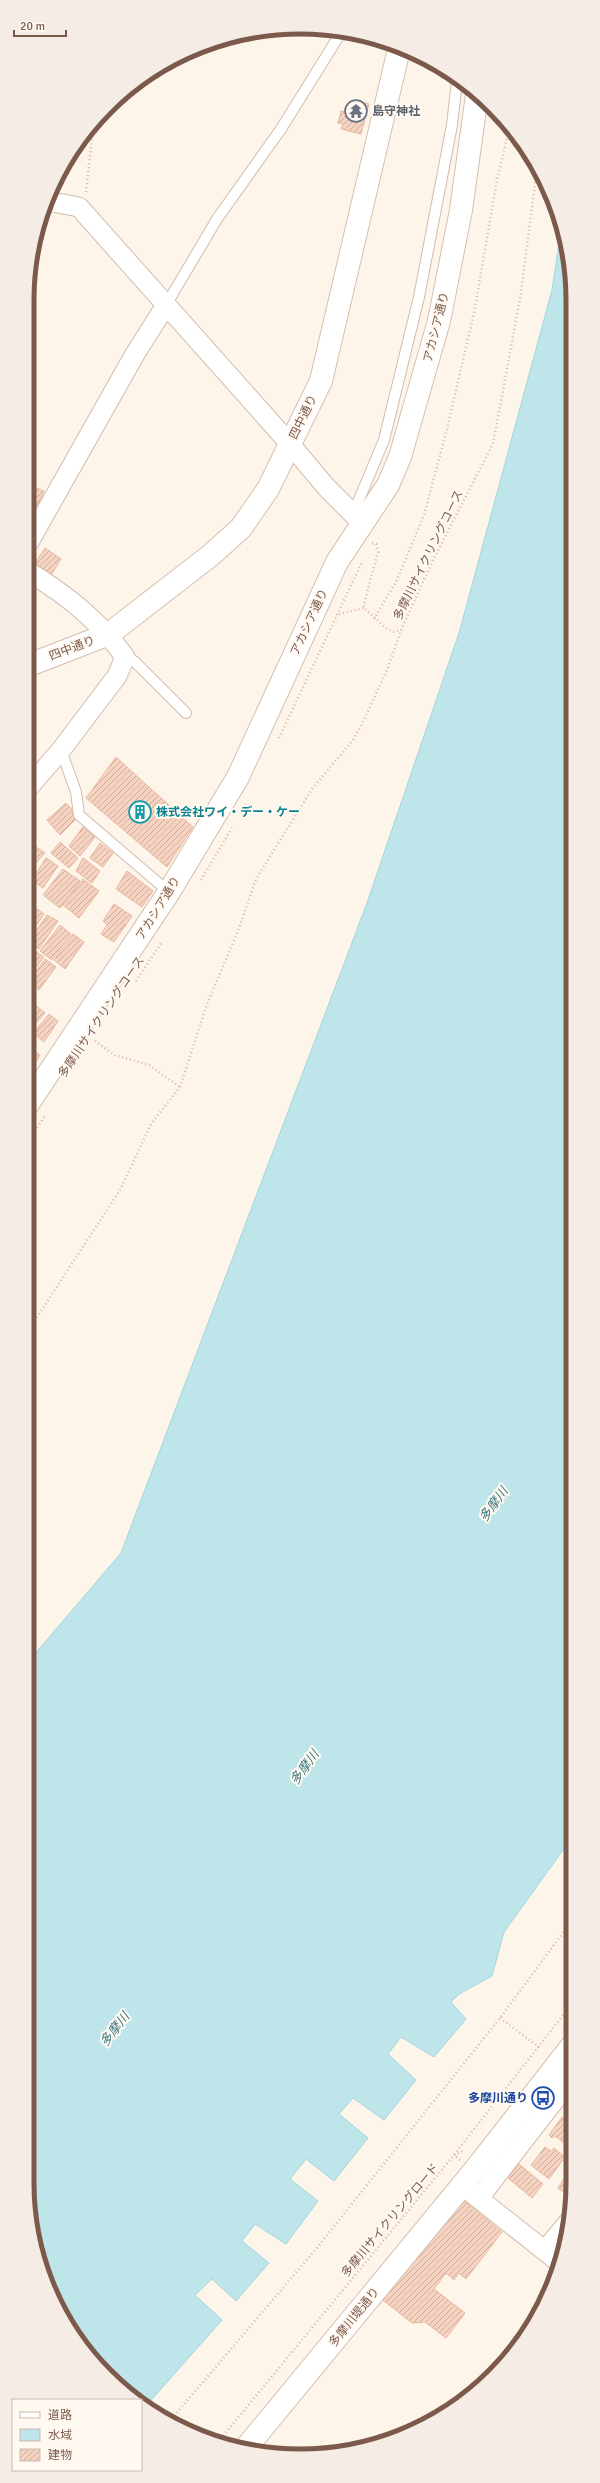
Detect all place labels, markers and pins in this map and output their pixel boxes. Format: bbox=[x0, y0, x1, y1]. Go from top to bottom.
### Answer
temple icon: 島守神社 bbox=[343, 98, 369, 124]
place label: 島守神社 bbox=[372, 104, 420, 119]
building icon: 株式会社ワイ・デー・ケー bbox=[127, 799, 153, 825]
place label: 株式会社ワイ・デー・ケー bbox=[156, 805, 300, 820]
bus stop icon: 多摩川通り bbox=[530, 2085, 556, 2111]
place label: 多摩川通り bbox=[468, 2091, 528, 2106]

